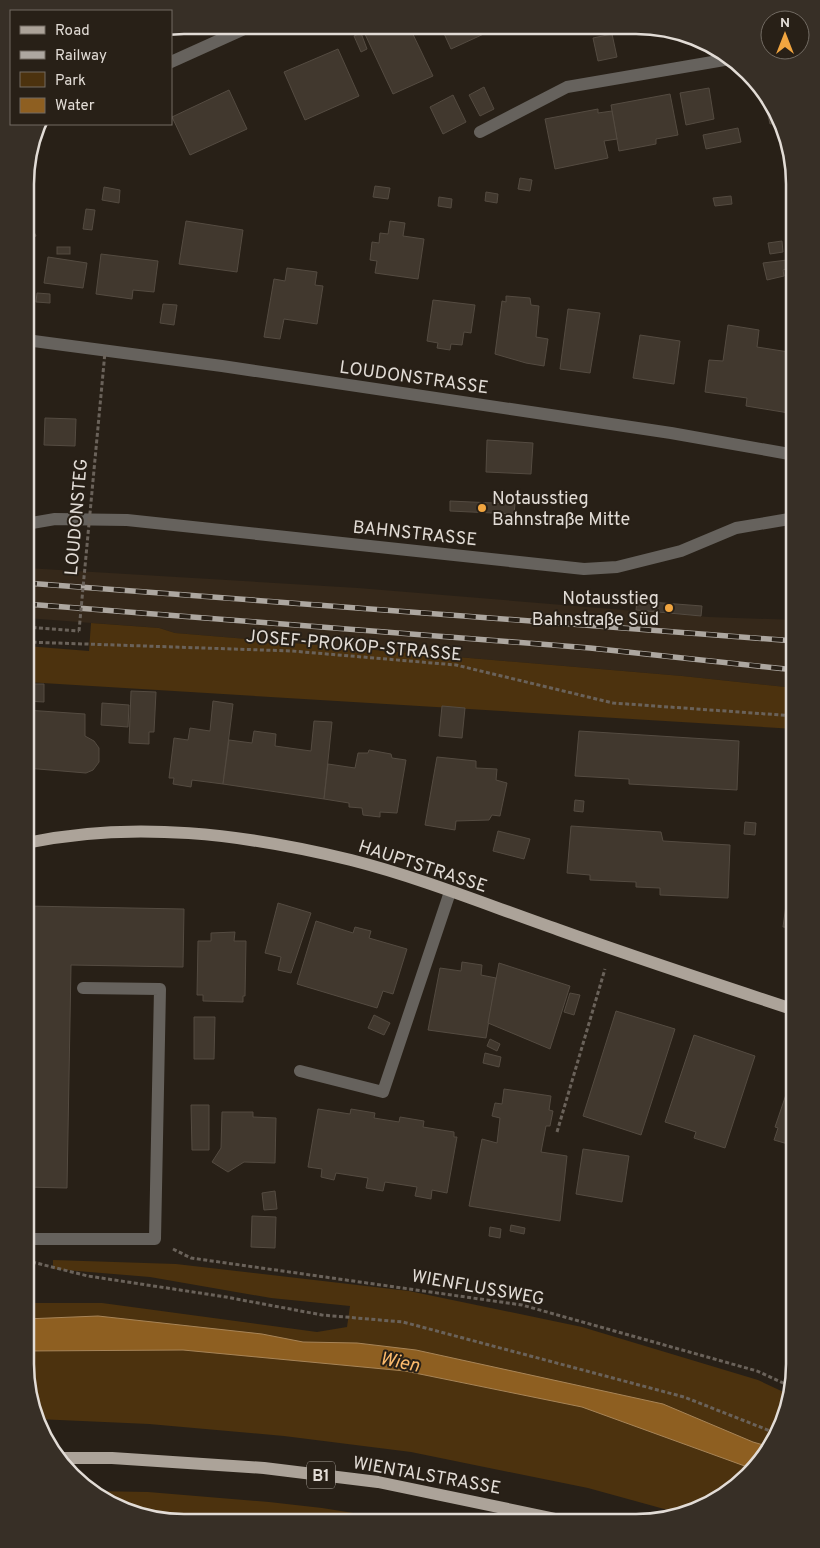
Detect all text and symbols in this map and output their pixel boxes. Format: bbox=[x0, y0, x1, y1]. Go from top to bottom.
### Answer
legend bbox=[10, 10, 172, 125]
north arrow bbox=[760, 10, 810, 60]
text: N bbox=[780, 15, 790, 32]
text: Road bbox=[55, 22, 90, 41]
text: Railway bbox=[55, 47, 107, 66]
text: Park bbox=[55, 72, 86, 91]
text: Water bbox=[55, 97, 95, 116]
street label: LOUDONSTRASSE bbox=[338, 357, 490, 400]
street label: LOUDONSTEG bbox=[61, 458, 94, 576]
place label: Notausstieg Bahnstraße Mitte bbox=[492, 488, 630, 532]
marker: Notausstieg Bahnstraße Mitte bbox=[476, 502, 488, 514]
street label: BAHNSTRASSE bbox=[351, 517, 478, 552]
place label: Notausstieg Bahnstraße Süd bbox=[532, 588, 659, 632]
marker: Notausstieg Bahnstraße Süd bbox=[663, 602, 675, 614]
street label: JOSEF-PROKOP-STRASSE bbox=[245, 626, 463, 667]
street label: HAUPTSTRASSE bbox=[355, 836, 490, 899]
street label: WIENFLUSSWEG bbox=[410, 1265, 546, 1311]
water label: Wien bbox=[377, 1347, 422, 1379]
street label: WIENTALSTRASSE bbox=[351, 1452, 503, 1501]
road number: B1 bbox=[307, 1462, 335, 1488]

